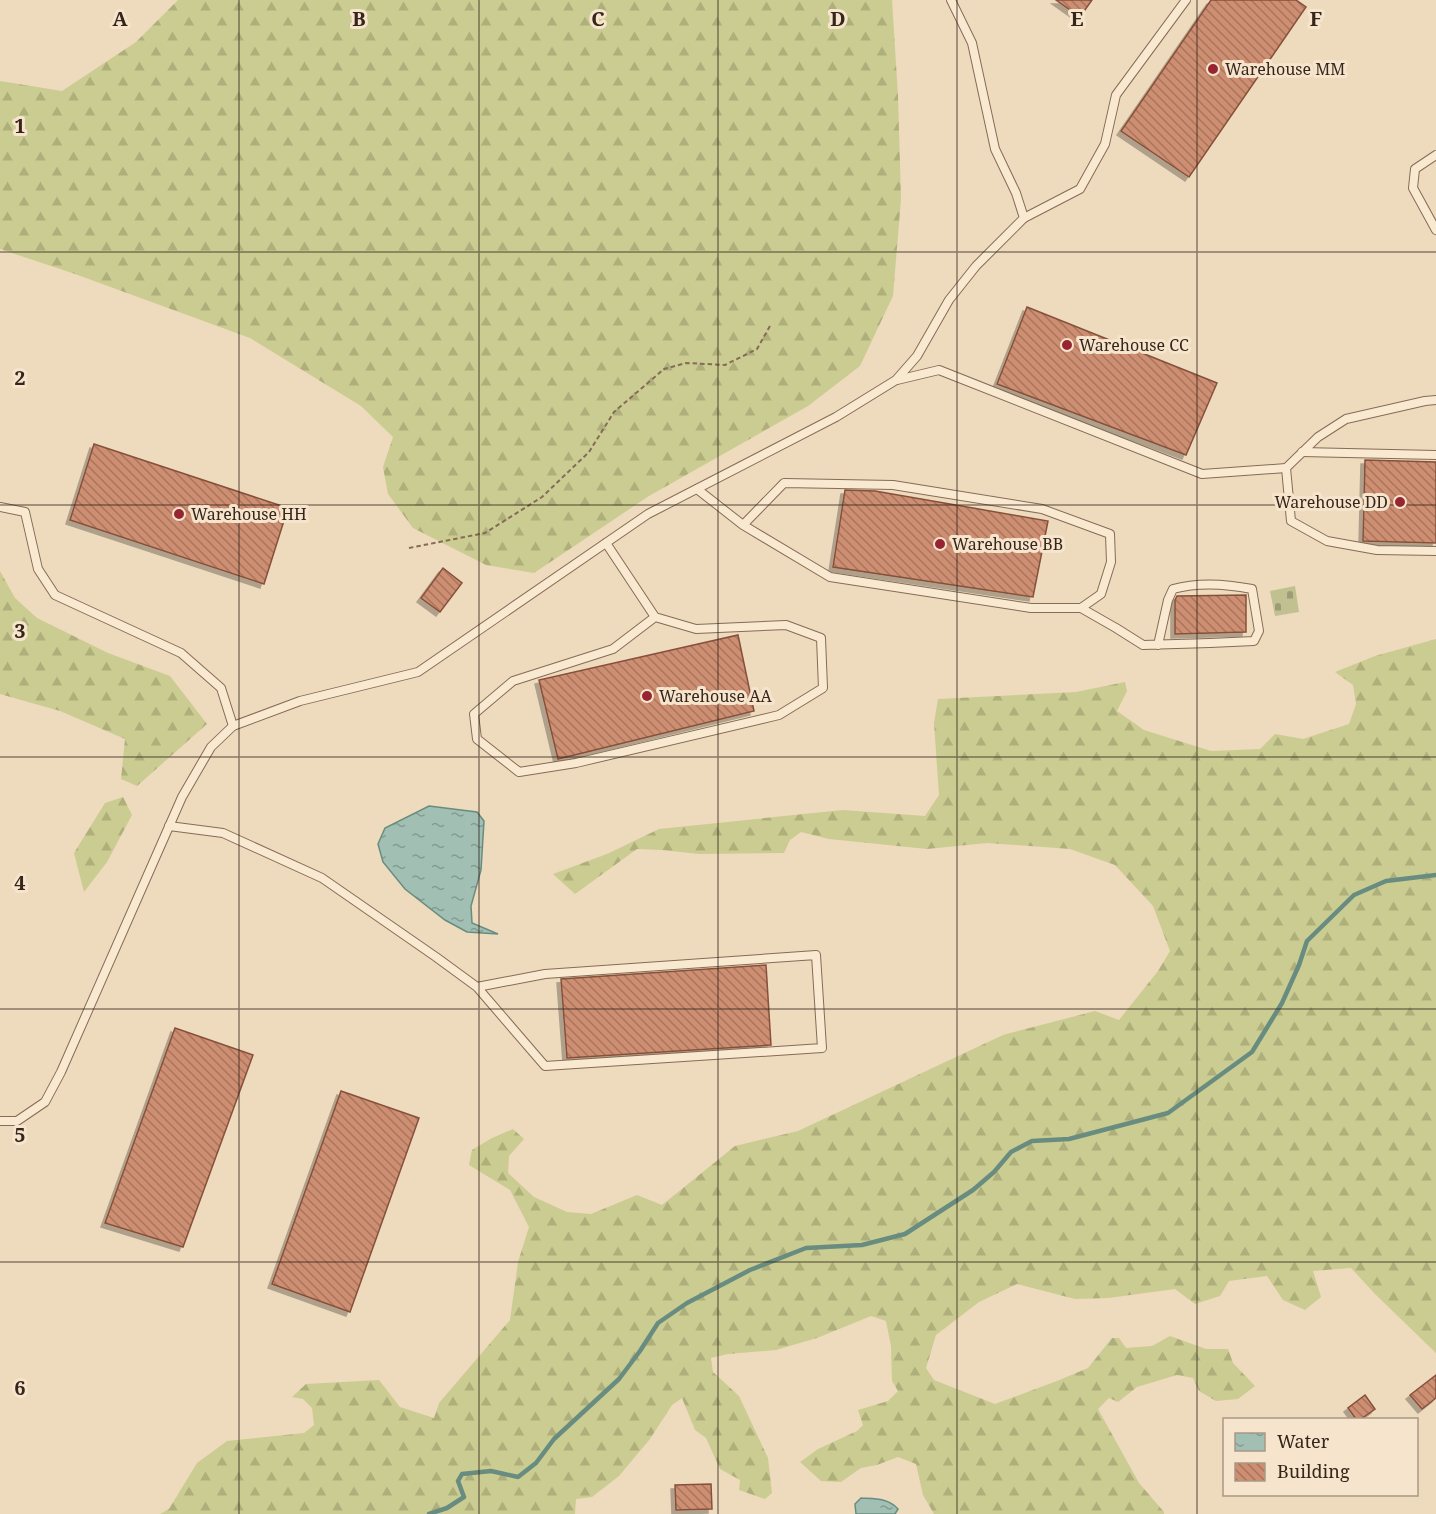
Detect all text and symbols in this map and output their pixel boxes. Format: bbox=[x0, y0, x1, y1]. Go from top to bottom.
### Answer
text: A bbox=[112, 5, 128, 32]
text: B bbox=[352, 5, 366, 32]
text: C bbox=[591, 5, 605, 32]
text: D bbox=[830, 5, 846, 32]
text: E bbox=[1070, 5, 1084, 32]
text: F bbox=[1310, 5, 1322, 32]
place label: Warehouse MM bbox=[1225, 58, 1345, 80]
marker: Warehouse MM bbox=[1206, 62, 1220, 76]
text: 1 bbox=[14, 112, 26, 139]
place label: Warehouse CC bbox=[1079, 334, 1189, 356]
marker: Warehouse CC bbox=[1060, 338, 1074, 352]
text: 2 bbox=[14, 364, 26, 391]
place label: Warehouse DD bbox=[1275, 491, 1388, 513]
marker: Warehouse DD bbox=[1393, 495, 1407, 509]
place label: Warehouse HH bbox=[191, 503, 307, 525]
marker: Warehouse HH bbox=[172, 507, 186, 521]
place label: Warehouse BB bbox=[952, 533, 1063, 555]
marker: Warehouse BB bbox=[933, 537, 947, 551]
text: 3 bbox=[14, 617, 26, 644]
place label: Warehouse AA bbox=[659, 685, 773, 707]
marker: Warehouse AA bbox=[640, 689, 654, 703]
text: 4 bbox=[14, 869, 26, 896]
text: 5 bbox=[14, 1121, 26, 1148]
text: 6 bbox=[14, 1374, 26, 1401]
legend bbox=[1223, 1418, 1418, 1496]
text: Water bbox=[1277, 1429, 1330, 1453]
text: Building bbox=[1277, 1459, 1350, 1483]

